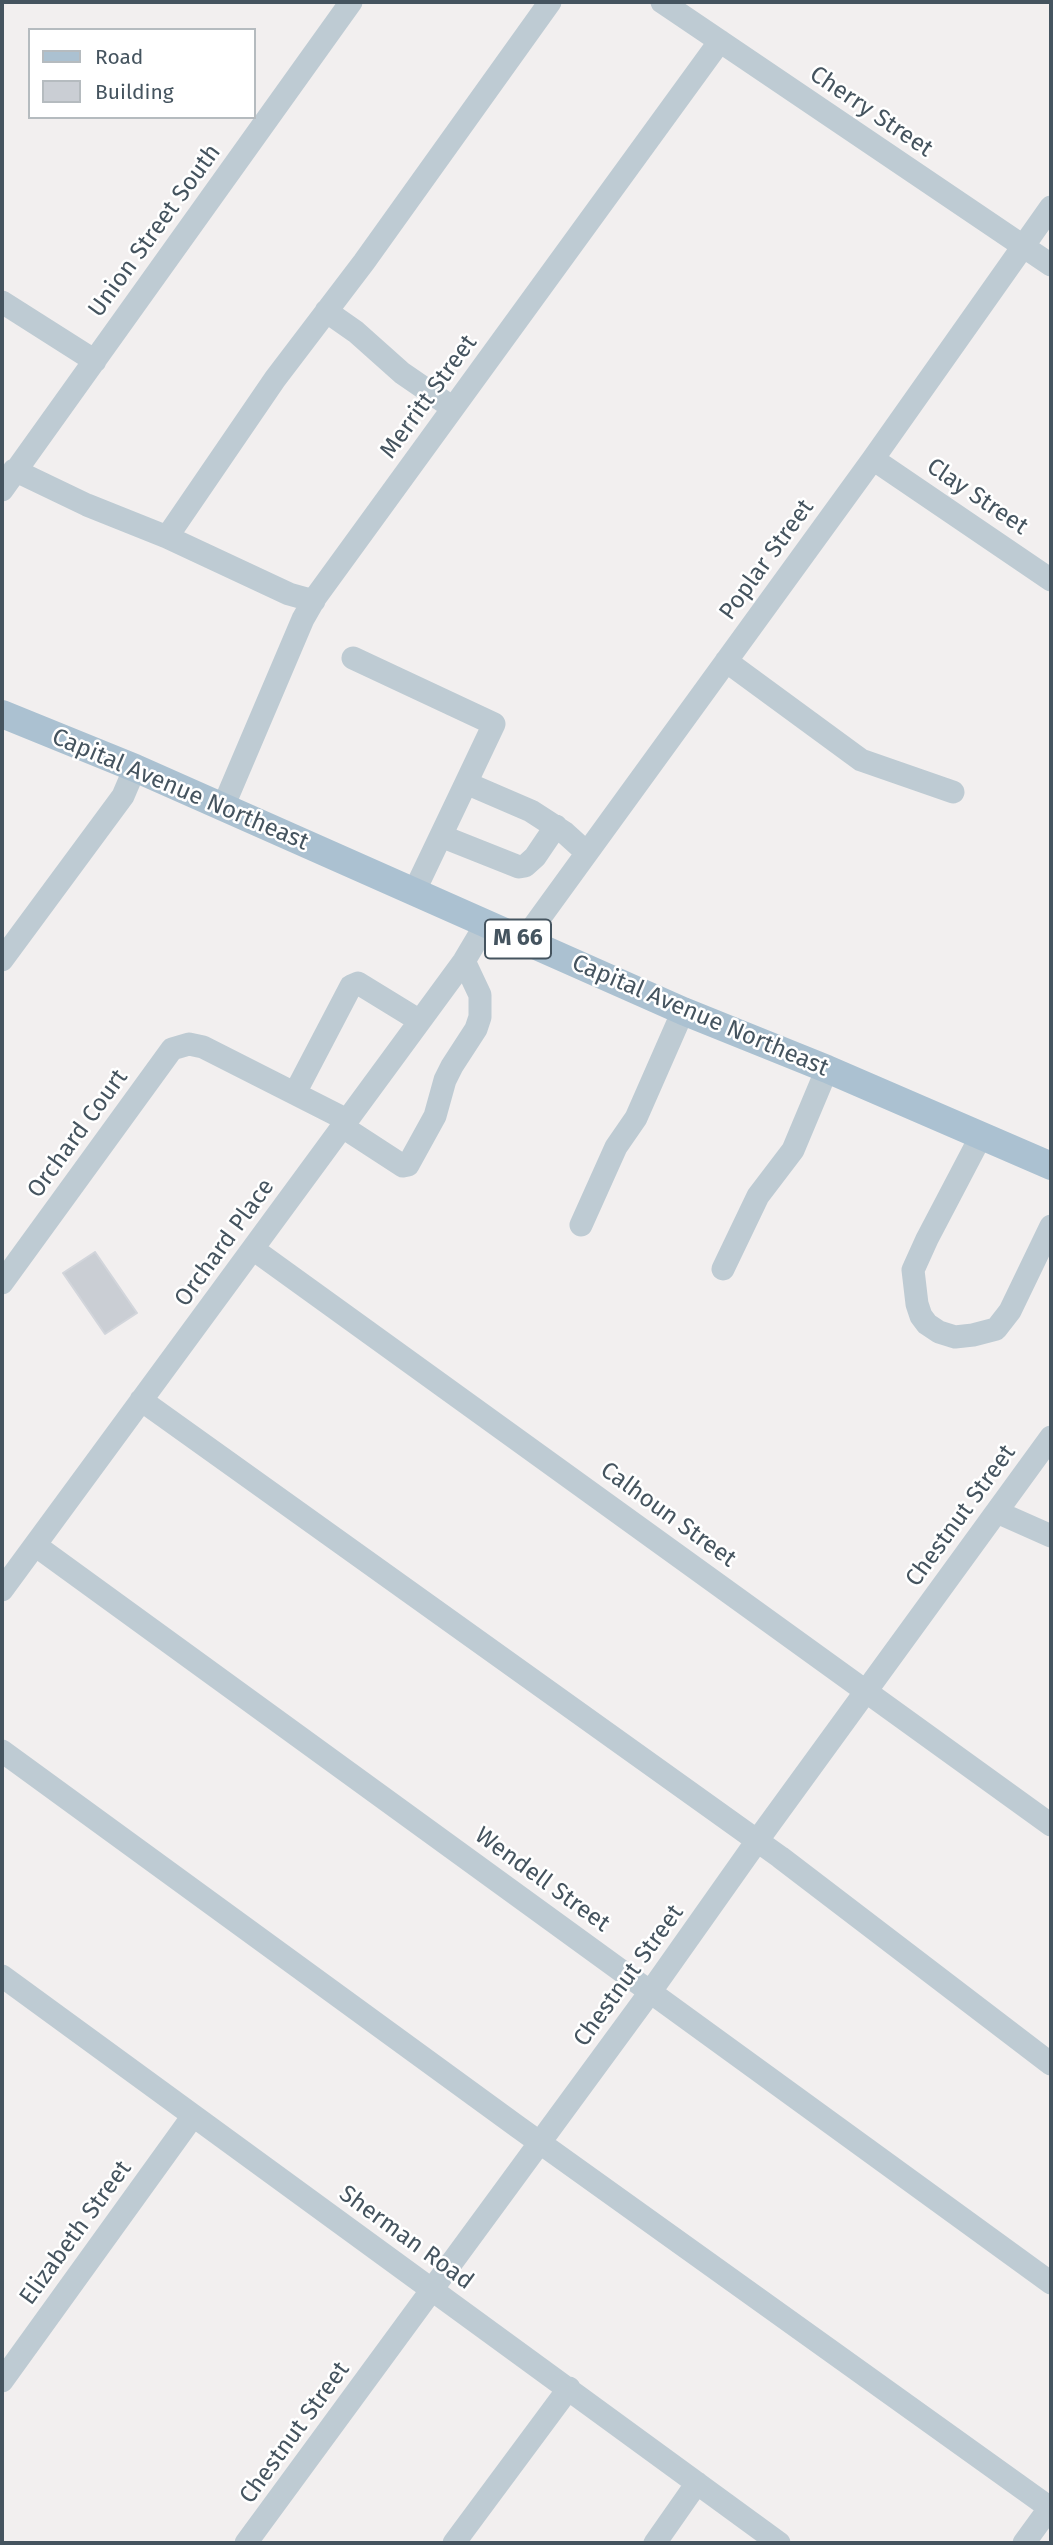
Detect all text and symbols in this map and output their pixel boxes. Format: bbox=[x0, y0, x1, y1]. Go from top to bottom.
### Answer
legend bbox=[28, 28, 256, 119]
text: Road bbox=[95, 44, 143, 70]
street label: Cherry Street bbox=[804, 60, 938, 164]
text: Building bbox=[95, 79, 174, 105]
street label: Union Street South bbox=[83, 139, 227, 323]
street label: Merritt Street bbox=[374, 330, 484, 464]
street label: Clay Street bbox=[921, 453, 1033, 541]
street label: Poplar Street bbox=[714, 494, 820, 626]
street label: Capital Avenue Northeast bbox=[47, 723, 313, 857]
road number: M 66 bbox=[485, 920, 551, 958]
street label: Capital Avenue Northeast bbox=[567, 949, 833, 1083]
street label: Orchard Court bbox=[22, 1064, 134, 1204]
street label: Orchard Place bbox=[169, 1174, 281, 1312]
street label: Chestnut Street bbox=[900, 1439, 1022, 1593]
street label: Calhoun Street bbox=[595, 1456, 741, 1574]
street label: Wendell Street bbox=[469, 1821, 615, 1939]
street label: Chestnut Street bbox=[568, 1899, 690, 2053]
street label: Elizabeth Street bbox=[14, 2155, 138, 2311]
street label: Sherman Road bbox=[333, 2180, 479, 2296]
street label: Chestnut Street bbox=[234, 2356, 356, 2510]

